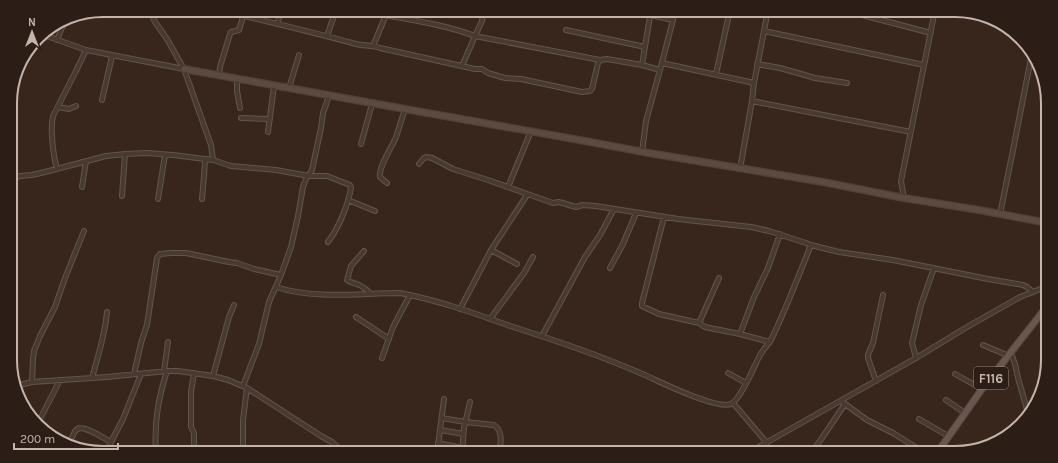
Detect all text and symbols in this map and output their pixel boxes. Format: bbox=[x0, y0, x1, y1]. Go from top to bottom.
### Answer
north arrow bbox=[12, 12, 52, 52]
text: N bbox=[28, 16, 36, 29]
road number: F116 bbox=[974, 367, 1008, 389]
scale bar bbox=[14, 425, 118, 451]
text: 200 m bbox=[20, 432, 55, 446]

